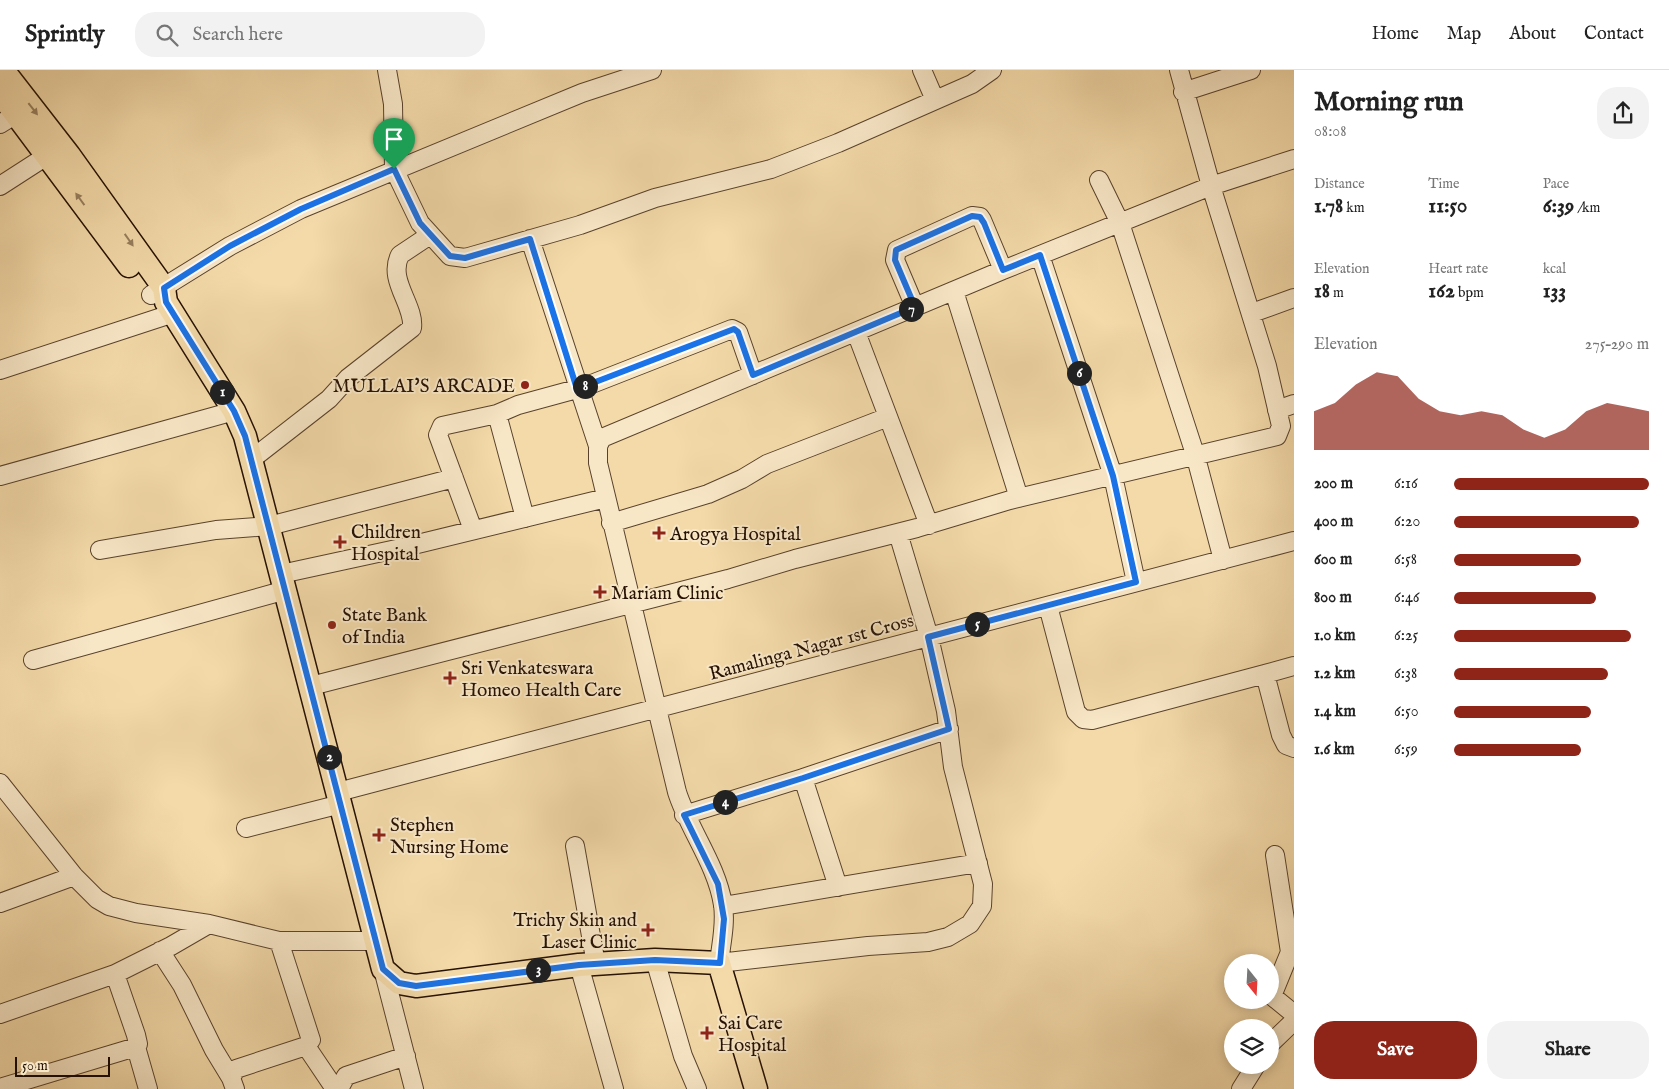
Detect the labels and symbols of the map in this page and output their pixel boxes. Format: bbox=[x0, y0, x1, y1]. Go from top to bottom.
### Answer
one-way arrow bbox=[28, 102, 38, 116]
pin bbox=[373, 118, 415, 169]
one-way arrow bbox=[75, 192, 85, 206]
one-way arrow bbox=[124, 233, 134, 247]
pin: 7 bbox=[898, 296, 924, 322]
pin: 6 bbox=[1066, 360, 1092, 386]
pin: 8 bbox=[572, 374, 598, 398]
place label: MULLAI'S ARCADE bbox=[333, 375, 515, 399]
marker: MULLAI'S ARCADE bbox=[519, 379, 531, 391]
pin: 1 bbox=[210, 380, 234, 404]
place label: Children Hospital bbox=[351, 521, 421, 567]
place label: Arogya Hospital bbox=[669, 523, 801, 547]
marker: Arogya Hospital bbox=[652, 526, 666, 540]
marker: Children Hospital bbox=[333, 535, 347, 549]
place label: Mariam Clinic bbox=[611, 582, 723, 606]
marker: Mariam Clinic bbox=[593, 585, 607, 599]
place label: State Bank of India bbox=[342, 604, 428, 650]
street label: Ramalinga Nagar 1st Cross bbox=[707, 609, 916, 687]
pin: 5 bbox=[964, 612, 990, 636]
marker: State Bank of India bbox=[326, 619, 338, 631]
place label: Sri Venkateswara Homeo Health Care bbox=[461, 657, 622, 703]
marker: Sri Venkateswara Homeo Health Care bbox=[443, 671, 457, 685]
pin: 2 bbox=[316, 744, 342, 770]
pin: 4 bbox=[712, 790, 738, 814]
place label: Stephen Nursing Home bbox=[390, 814, 509, 860]
marker: Stephen Nursing Home bbox=[372, 828, 386, 842]
place label: Trichy Skin and Laser Clinic bbox=[513, 909, 638, 955]
marker: Trichy Skin and Laser Clinic bbox=[641, 923, 655, 937]
north arrow bbox=[1224, 954, 1279, 1009]
pin: 3 bbox=[526, 958, 550, 982]
place label: Sai Care Hospital bbox=[718, 1012, 787, 1058]
marker: Sai Care Hospital bbox=[700, 1026, 714, 1040]
scale bar bbox=[15, 1054, 110, 1077]

